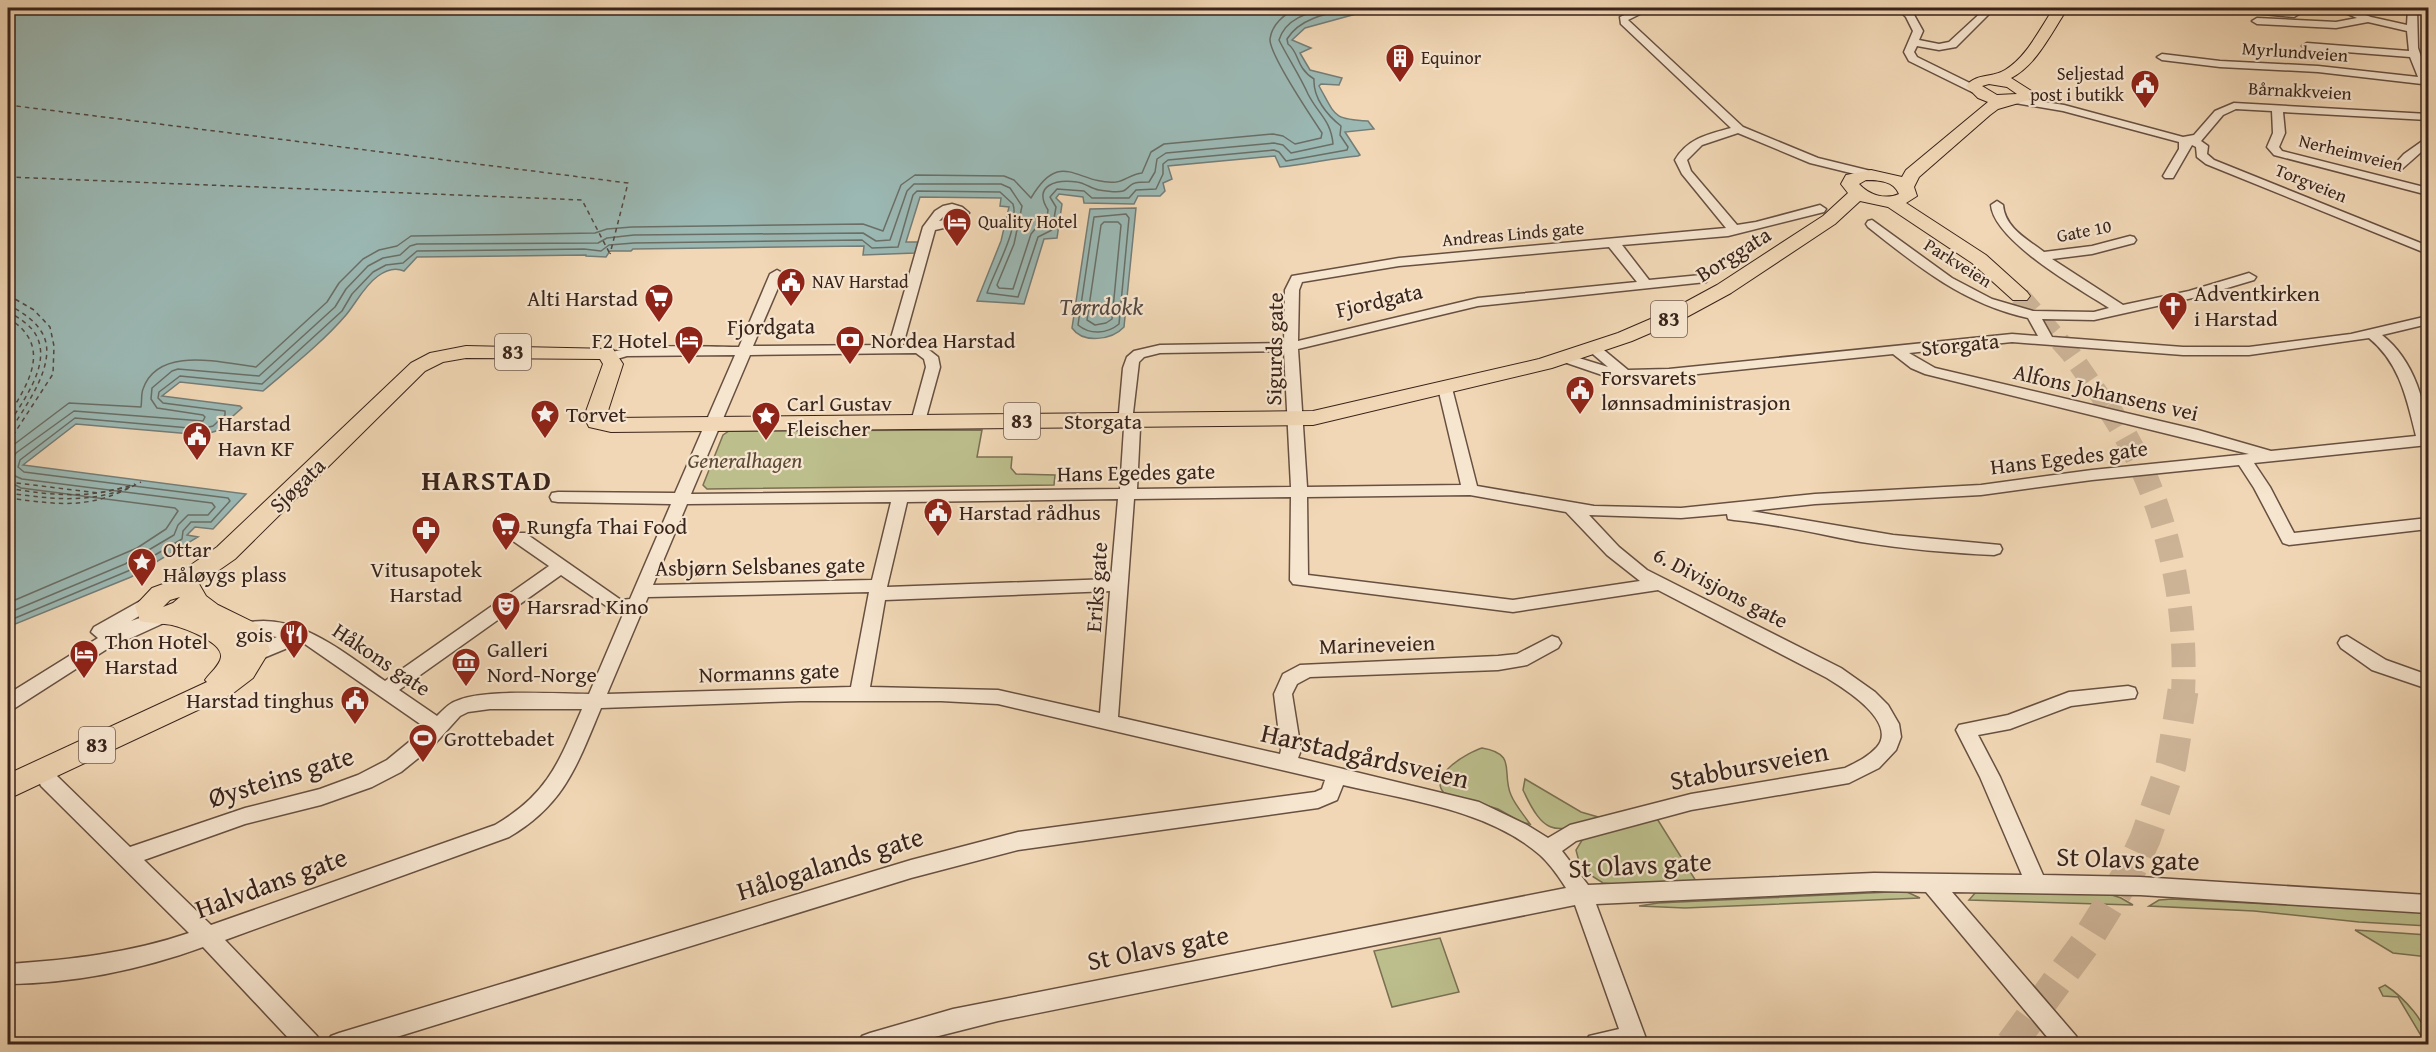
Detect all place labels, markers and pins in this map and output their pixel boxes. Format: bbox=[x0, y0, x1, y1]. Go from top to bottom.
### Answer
building icon: Equinor bbox=[1384, 42, 1416, 84]
place label: Equinor bbox=[1421, 44, 1482, 71]
place label: Seljestad post i butikk bbox=[2030, 60, 2125, 108]
public building icon: Seljestad post i butikk bbox=[2129, 68, 2161, 110]
hotel icon: Quality Hotel bbox=[941, 206, 973, 248]
place label: Quality Hotel bbox=[978, 208, 1078, 235]
public building icon: NAV Harstad bbox=[775, 266, 807, 308]
place label: NAV Harstad bbox=[812, 268, 909, 295]
place label: Adventkirken i Harstad bbox=[2194, 277, 2320, 334]
place label: Alti Harstad bbox=[527, 282, 638, 314]
supermarket icon: Alti Harstad bbox=[643, 282, 675, 324]
church icon: Adventkirken i Harstad bbox=[2157, 290, 2189, 332]
place label: F2 Hotel bbox=[592, 324, 668, 356]
hotel icon: F2 Hotel bbox=[673, 324, 705, 366]
bank icon: Nordea Harstad bbox=[834, 324, 866, 366]
place label: Nordea Harstad bbox=[871, 324, 1016, 356]
place label: Forsvarets lønnsadministrasjon bbox=[1601, 361, 1791, 418]
public building icon: Forsvarets lønnsadministrasjon bbox=[1564, 374, 1596, 416]
place label: Carl Gustav Fleischer bbox=[787, 387, 892, 444]
place icon: Torvet bbox=[529, 398, 561, 440]
place label: Torvet bbox=[566, 398, 627, 430]
place icon: Carl Gustav Fleischer bbox=[750, 400, 782, 442]
place label: Harstad Havn KF bbox=[218, 407, 295, 464]
public building icon: Harstad Havn KF bbox=[181, 420, 213, 462]
public building icon: Harstad rådhus bbox=[922, 496, 954, 538]
place label: Harstad rådhus bbox=[959, 496, 1101, 528]
supermarket icon: Rungfa Thai Food bbox=[490, 510, 522, 552]
place label: Rungfa Thai Food bbox=[527, 510, 688, 542]
pharmacy icon: Vitusapotek Harstad bbox=[410, 514, 442, 556]
place label: Ottar Håløygs plass bbox=[163, 533, 287, 590]
place icon: Ottar Håløygs plass bbox=[126, 546, 158, 588]
place label: Vitusapotek Harstad bbox=[370, 553, 483, 610]
theatre icon: Harsrad Kino bbox=[490, 590, 522, 632]
place label: Harsrad Kino bbox=[527, 590, 648, 622]
place label: gois bbox=[236, 618, 273, 650]
restaurant icon: gois bbox=[278, 618, 310, 660]
place label: Thon Hotel Harstad bbox=[105, 625, 208, 682]
place label: Galleri Nord-Norge bbox=[487, 633, 597, 690]
hotel icon: Thon Hotel Harstad bbox=[68, 638, 100, 680]
museum icon: Galleri Nord-Norge bbox=[450, 646, 482, 688]
place label: Harstad tinghus bbox=[186, 684, 334, 716]
public building icon: Harstad tinghus bbox=[339, 684, 371, 726]
sports icon: Grottebadet bbox=[407, 722, 439, 764]
place label: Grottebadet bbox=[444, 722, 555, 754]

